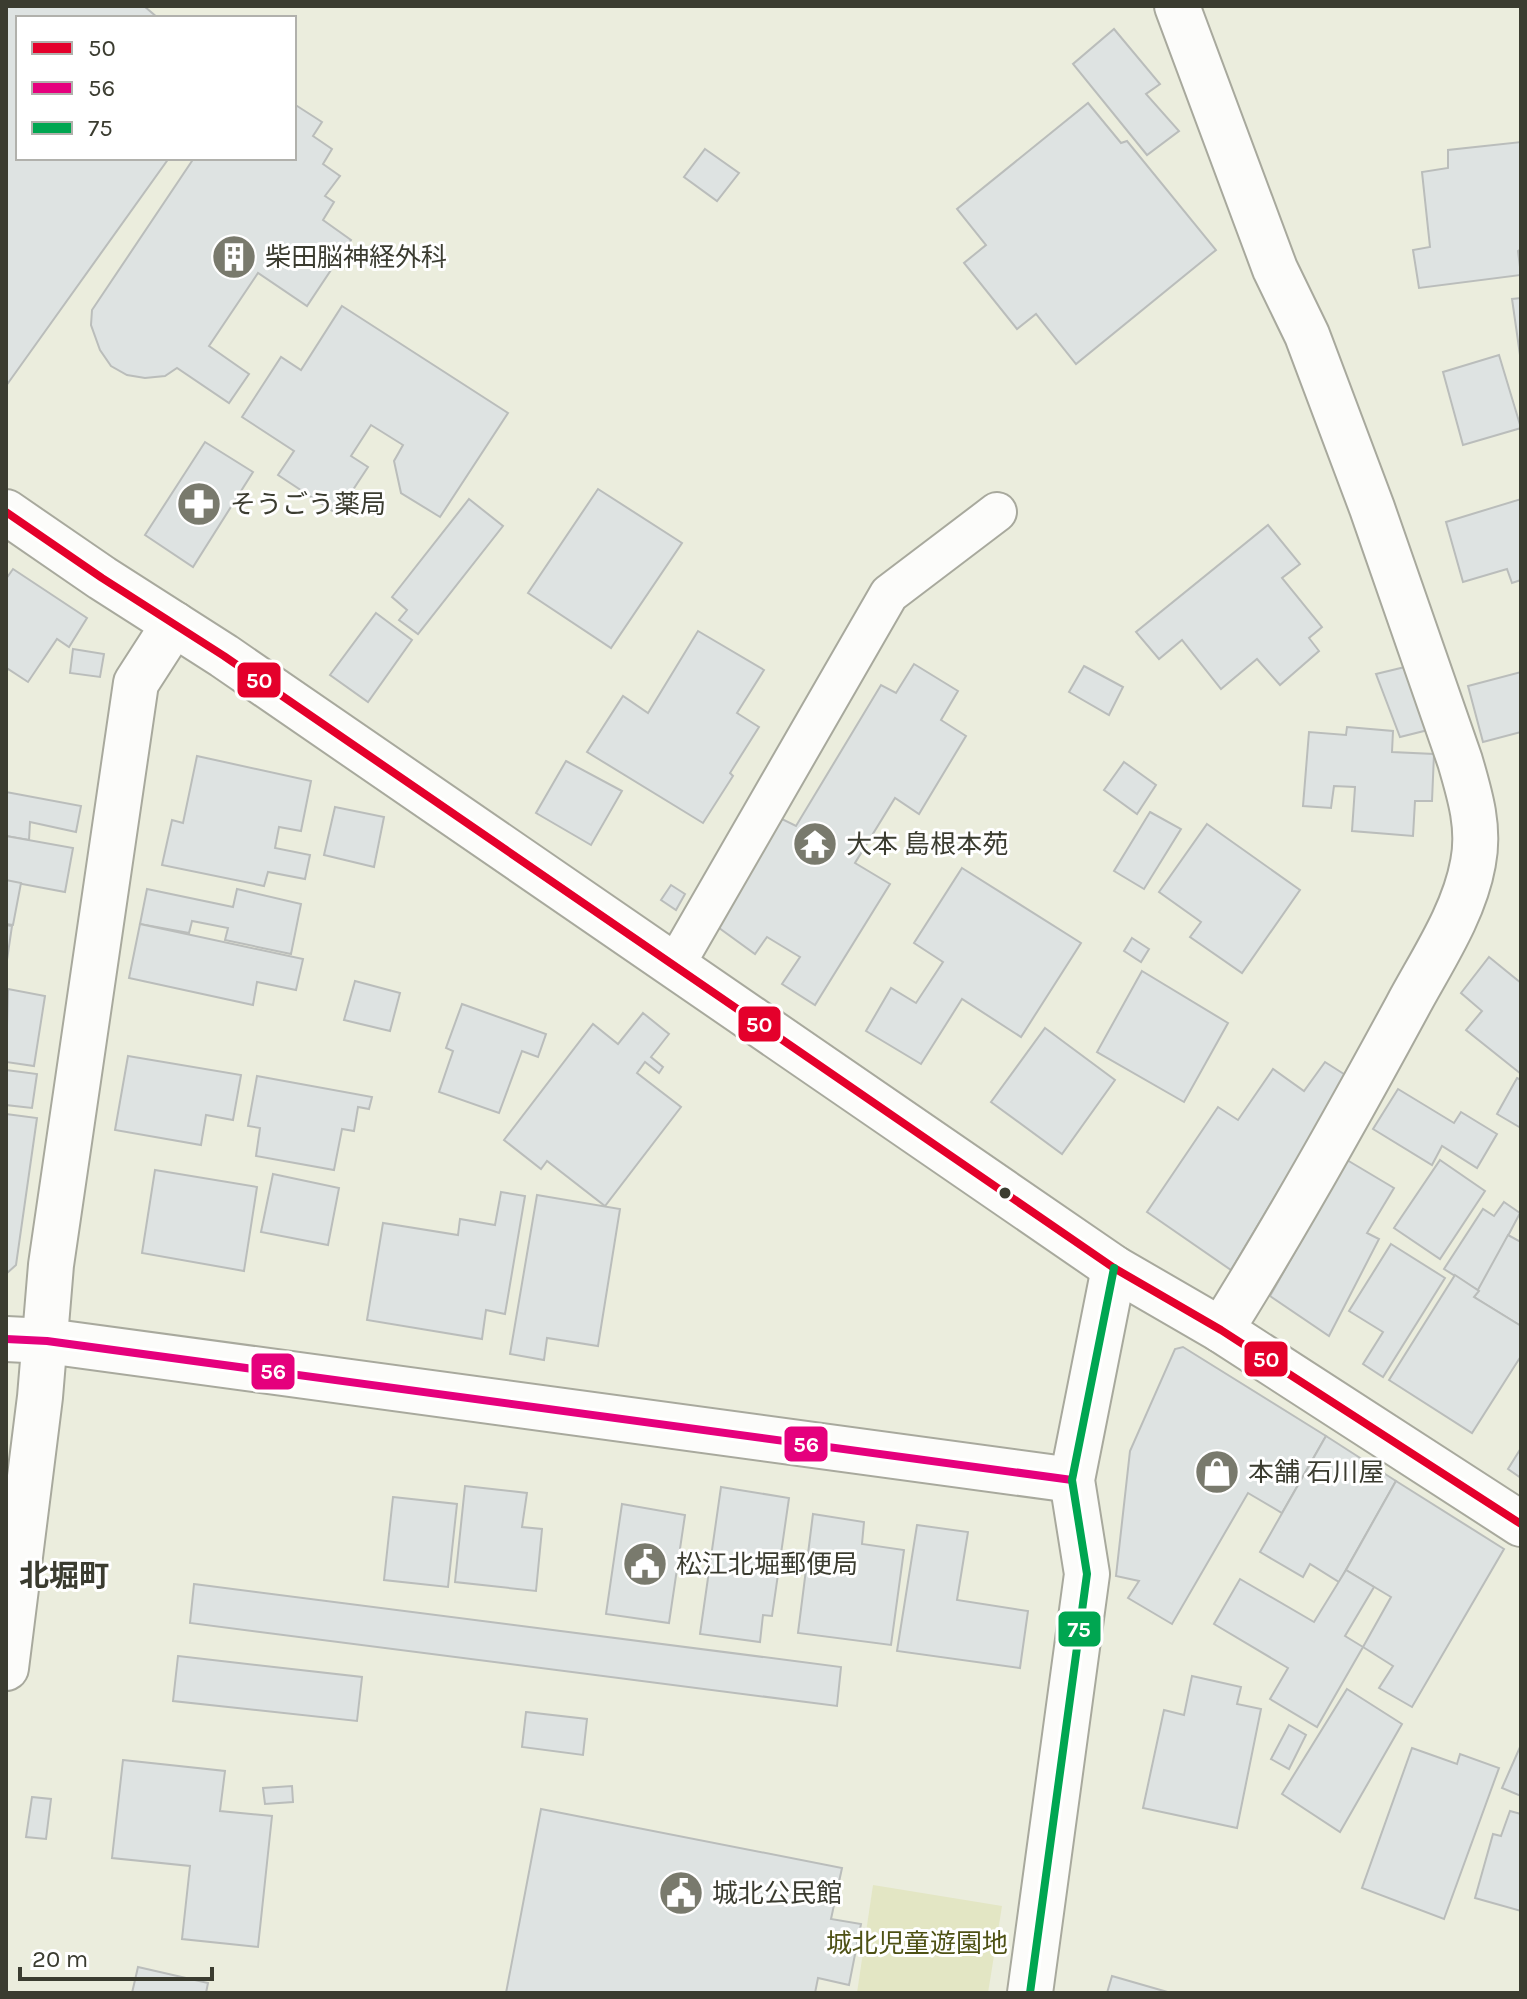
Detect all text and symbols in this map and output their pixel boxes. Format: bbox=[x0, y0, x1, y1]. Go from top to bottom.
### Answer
legend bbox=[16, 16, 296, 160]
text: 50 bbox=[88, 34, 116, 62]
text: 56 bbox=[88, 74, 115, 102]
text: 75 bbox=[88, 114, 113, 142]
building icon: 柴田脳神経外科 bbox=[210, 233, 258, 281]
place label: 柴田脳神経外科 bbox=[265, 242, 447, 273]
pharmacy icon: そうごう薬局 bbox=[175, 480, 223, 528]
place label: そうごう薬局 bbox=[230, 489, 386, 520]
line badge: 50 bbox=[236, 661, 282, 699]
text: 50 bbox=[246, 668, 272, 694]
temple icon: 大本 島根本苑 bbox=[791, 820, 839, 868]
place label: 大本 島根本苑 bbox=[846, 829, 1008, 860]
line badge: 50 bbox=[737, 1005, 782, 1043]
text: 50 bbox=[746, 1012, 772, 1038]
unlabelled marker bbox=[997, 1185, 1013, 1201]
line badge: 50 bbox=[1243, 1340, 1289, 1378]
text: 50 bbox=[1253, 1347, 1279, 1373]
line badge: 56 bbox=[250, 1352, 296, 1391]
text: 56 bbox=[260, 1359, 286, 1385]
line badge: 56 bbox=[783, 1425, 829, 1463]
text: 56 bbox=[793, 1432, 819, 1458]
shop icon: 本舗 石川屋 bbox=[1193, 1448, 1241, 1496]
place label: 本舗 石川屋 bbox=[1248, 1457, 1384, 1488]
public building icon: 松江北堀郵便局 bbox=[621, 1540, 669, 1588]
place label: 松江北堀郵便局 bbox=[676, 1549, 858, 1580]
district label: 北堀町 bbox=[19, 1558, 109, 1594]
line badge: 75 bbox=[1057, 1610, 1102, 1648]
text: 75 bbox=[1067, 1617, 1091, 1643]
public building icon: 城北公民館 bbox=[657, 1869, 705, 1917]
place label: 城北公民館 bbox=[712, 1878, 842, 1909]
park label: 城北児童遊園地 bbox=[826, 1928, 1008, 1959]
scale bar bbox=[20, 1931, 212, 1981]
text: 20 m bbox=[32, 1945, 88, 1973]

